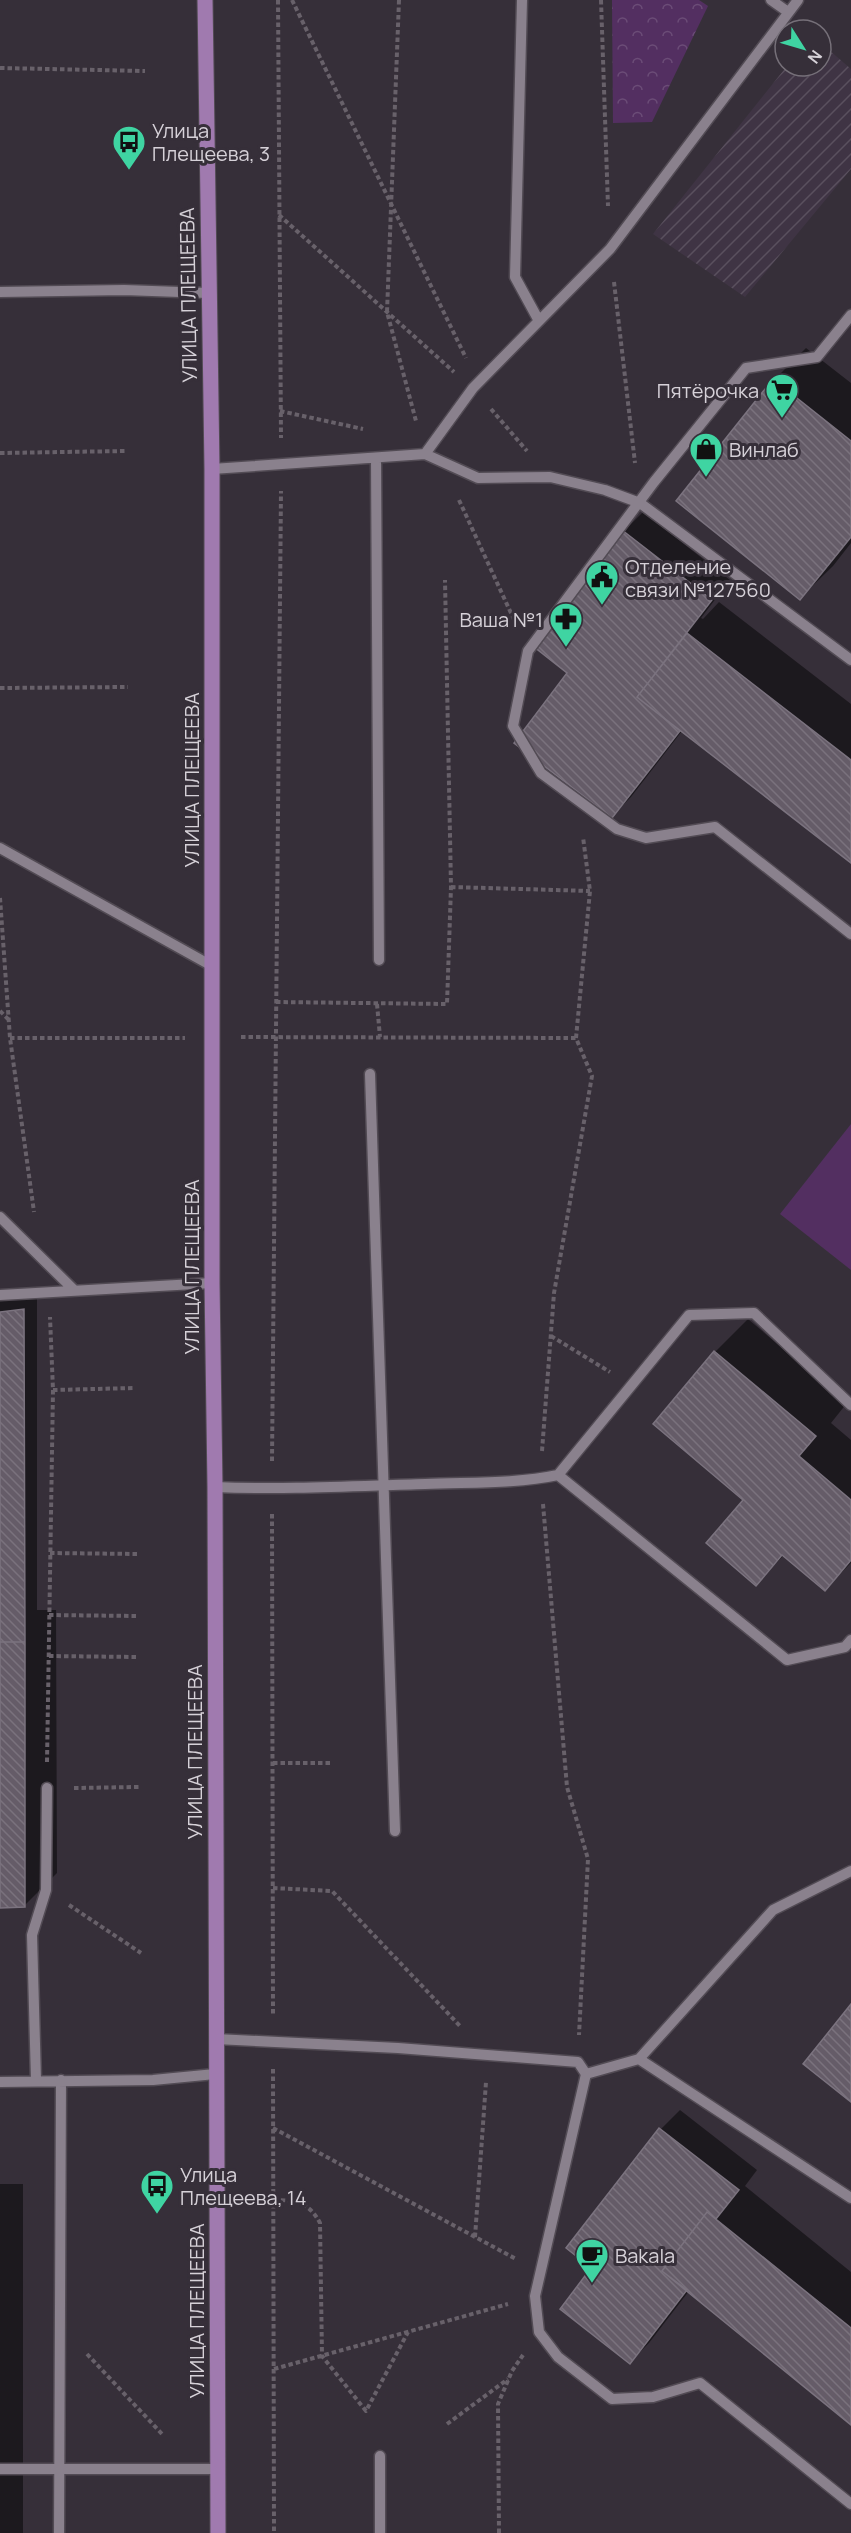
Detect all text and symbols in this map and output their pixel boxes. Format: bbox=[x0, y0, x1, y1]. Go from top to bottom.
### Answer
north arrow bbox=[773, 18, 833, 78]
text: N bbox=[803, 46, 827, 68]
place label: Улица Плещеева, 3 bbox=[152, 117, 270, 167]
bus stop icon: Улица Плещеева, 3 bbox=[111, 124, 147, 171]
street label: УЛИЦА ПЛЕЩЕЕВА bbox=[173, 207, 203, 383]
supermarket icon: Пятёрочка bbox=[764, 372, 800, 419]
place label: Пятёрочка bbox=[657, 377, 759, 404]
shop icon: Винлаб bbox=[688, 431, 724, 478]
place label: Винлаб bbox=[729, 436, 799, 463]
place label: Отделение связи №127560 bbox=[625, 553, 771, 603]
public building icon: Отделение связи №127560 bbox=[584, 559, 620, 606]
pharmacy icon: Ваша №1 bbox=[548, 601, 584, 648]
place label: Ваша №1 bbox=[459, 606, 543, 633]
street label: УЛИЦА ПЛЕЩЕЕВА bbox=[178, 692, 205, 868]
street label: УЛИЦА ПЛЕЩЕЕВА bbox=[178, 1179, 205, 1355]
street label: УЛИЦА ПЛЕЩЕЕВА bbox=[181, 1664, 208, 1840]
place label: Улица Плещеева, 14 bbox=[180, 2161, 307, 2211]
bus stop icon: Улица Плещеева, 14 bbox=[139, 2168, 175, 2215]
street label: УЛИЦА ПЛЕЩЕЕВА bbox=[183, 2223, 210, 2399]
cafe icon: Bakala bbox=[574, 2237, 610, 2284]
place label: Bakala bbox=[615, 2242, 675, 2269]

